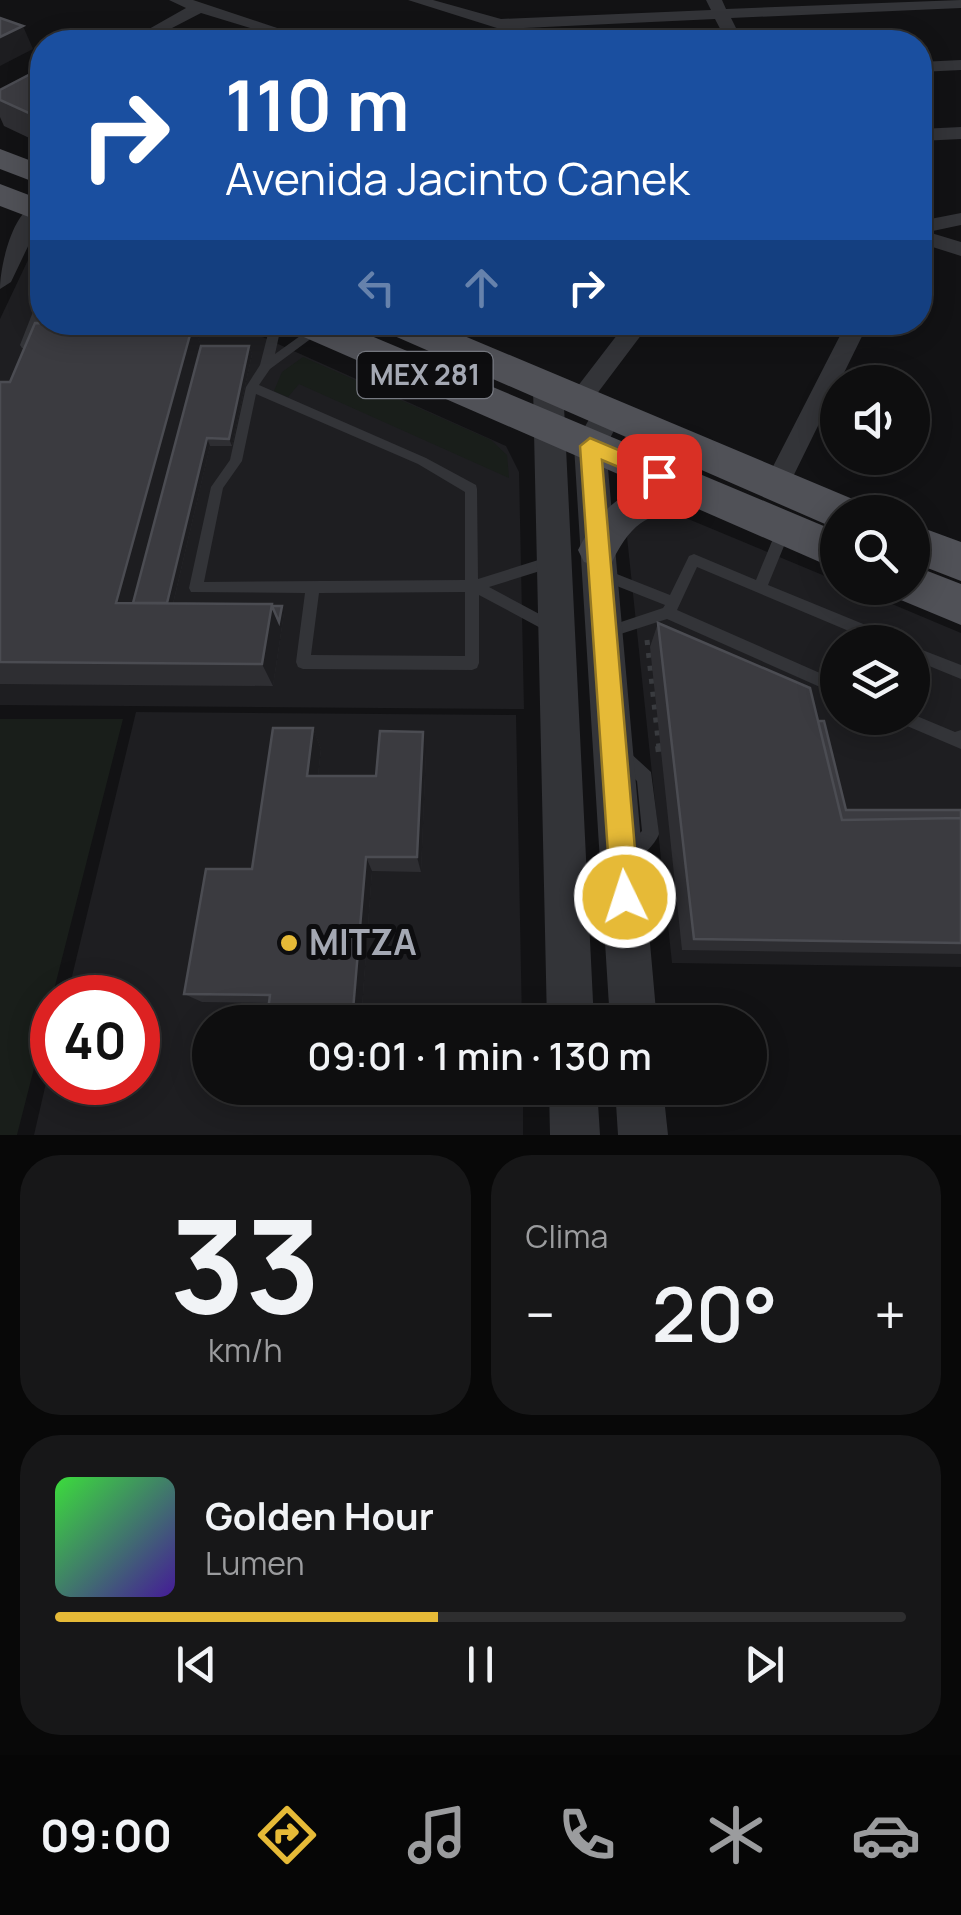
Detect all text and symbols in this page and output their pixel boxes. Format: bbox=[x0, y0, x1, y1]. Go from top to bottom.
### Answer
text: 110 m bbox=[225, 56, 409, 152]
icon: right bbox=[60, 70, 190, 200]
text: Avenida Jacinto Canek bbox=[225, 147, 690, 209]
icon: left bbox=[349, 260, 404, 315]
icon: ahead bbox=[454, 260, 509, 315]
icon: right bbox=[559, 260, 614, 315]
road number: MEX 281 bbox=[358, 352, 492, 398]
map controls bbox=[820, 365, 930, 735]
button: sound bbox=[820, 365, 930, 475]
pin bbox=[617, 434, 702, 519]
icon: arrive bbox=[632, 449, 687, 504]
button: search bbox=[820, 495, 930, 605]
button: layers bbox=[820, 625, 930, 735]
position arrow bbox=[573, 845, 677, 949]
place label: MITZA bbox=[309, 918, 417, 966]
marker: MITZA bbox=[278, 932, 300, 954]
speed limit sign: 40 bbox=[30, 975, 160, 1105]
text: 09:01 · 1 min · 130 m bbox=[307, 1029, 652, 1081]
text: 33 bbox=[170, 1174, 321, 1352]
text: Clima bbox=[526, 1214, 608, 1258]
text: 20° bbox=[652, 1262, 778, 1365]
text: − bbox=[526, 1276, 555, 1352]
text: + bbox=[874, 1276, 906, 1352]
text: km/h bbox=[208, 1328, 282, 1372]
text: Golden Hour bbox=[205, 1489, 434, 1541]
text: Lumen bbox=[205, 1541, 305, 1585]
icon: previous bbox=[169, 1637, 224, 1692]
icon: pause bbox=[453, 1637, 508, 1692]
icon: next bbox=[737, 1637, 792, 1692]
icon: directions bbox=[252, 1800, 322, 1870]
icon: music bbox=[402, 1800, 472, 1870]
icon: phone bbox=[552, 1800, 622, 1870]
icon: climate bbox=[701, 1800, 771, 1870]
icon: car bbox=[851, 1800, 921, 1870]
text: 09:00 bbox=[40, 1804, 172, 1866]

